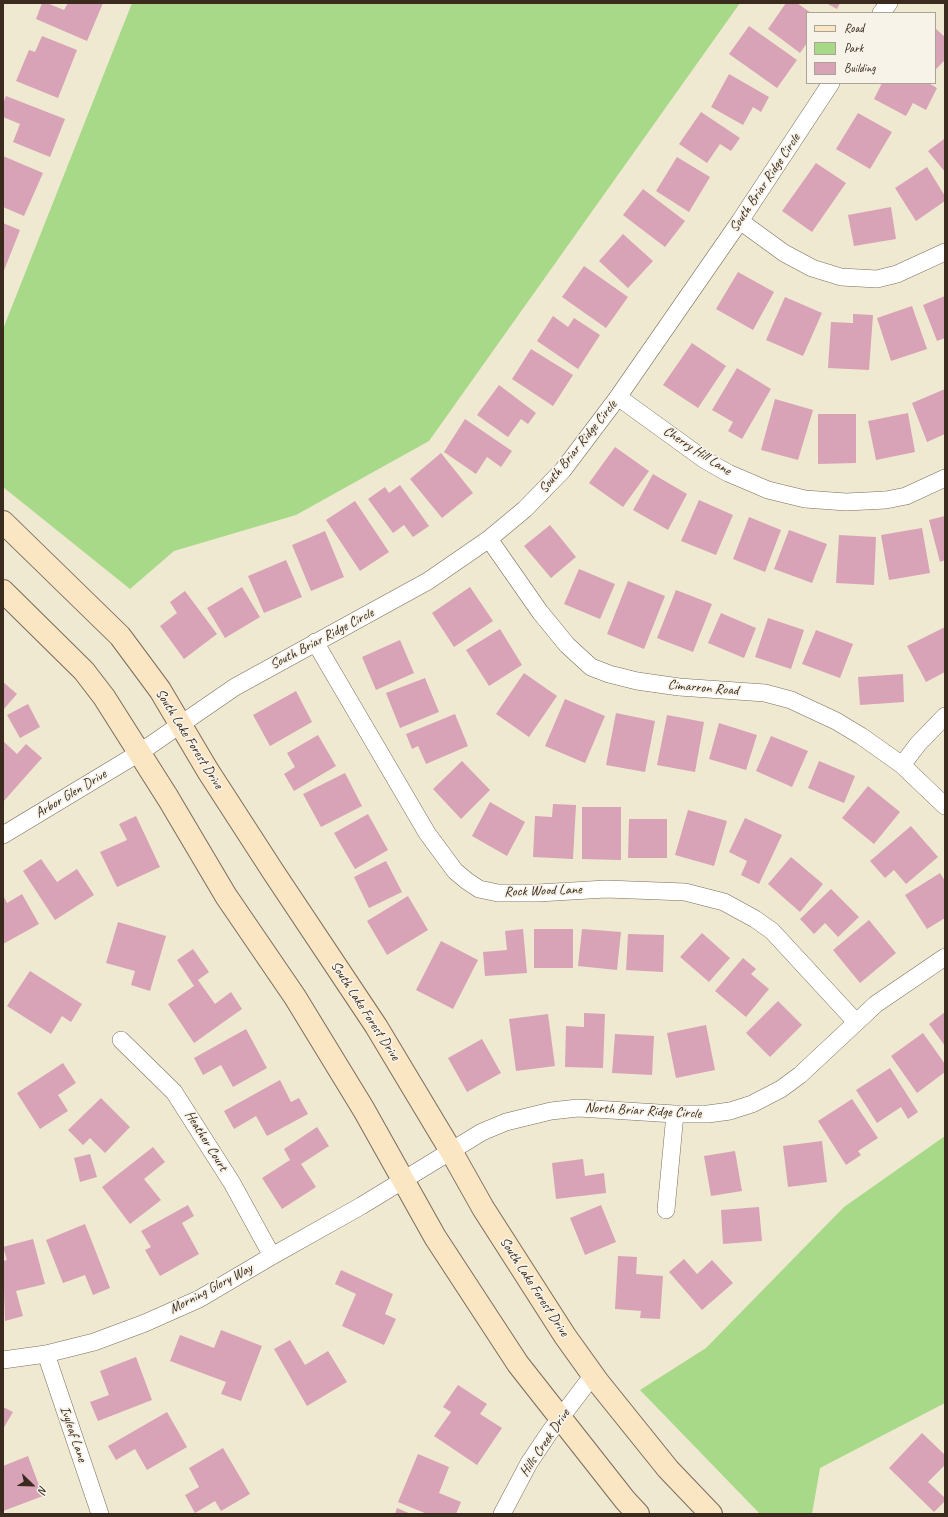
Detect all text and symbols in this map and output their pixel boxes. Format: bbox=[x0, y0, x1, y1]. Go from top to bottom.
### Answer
legend bbox=[806, 12, 936, 84]
text: Road bbox=[844, 20, 864, 36]
text: Park bbox=[844, 40, 863, 56]
text: Building bbox=[844, 60, 876, 76]
street label: South Briar Ridge Circle bbox=[726, 131, 804, 235]
street label: South Briar Ridge Circle bbox=[535, 397, 621, 497]
street label: Cherry Hill Lane bbox=[660, 423, 734, 479]
street label: South Briar Ridge Circle bbox=[267, 605, 377, 673]
street label: Cimarron Road bbox=[667, 677, 739, 699]
street label: South Lake Forest Drive bbox=[151, 686, 227, 792]
street label: Arbor Glen Drive bbox=[32, 766, 110, 822]
street label: Rock Wood Lane bbox=[504, 881, 582, 901]
street label: South Lake Forest Drive bbox=[327, 958, 403, 1064]
street label: North Briar Ridge Circle bbox=[584, 1100, 702, 1122]
street label: Heather Court bbox=[181, 1108, 231, 1174]
street label: South Lake Forest Drive bbox=[496, 1234, 572, 1340]
street label: Morning Glory Way bbox=[167, 1260, 255, 1318]
street label: Ivyleaf Lane bbox=[56, 1404, 90, 1464]
street label: Hills Creek Drive bbox=[516, 1406, 574, 1480]
north arrow bbox=[12, 1465, 52, 1505]
text: N bbox=[35, 1484, 51, 1496]

